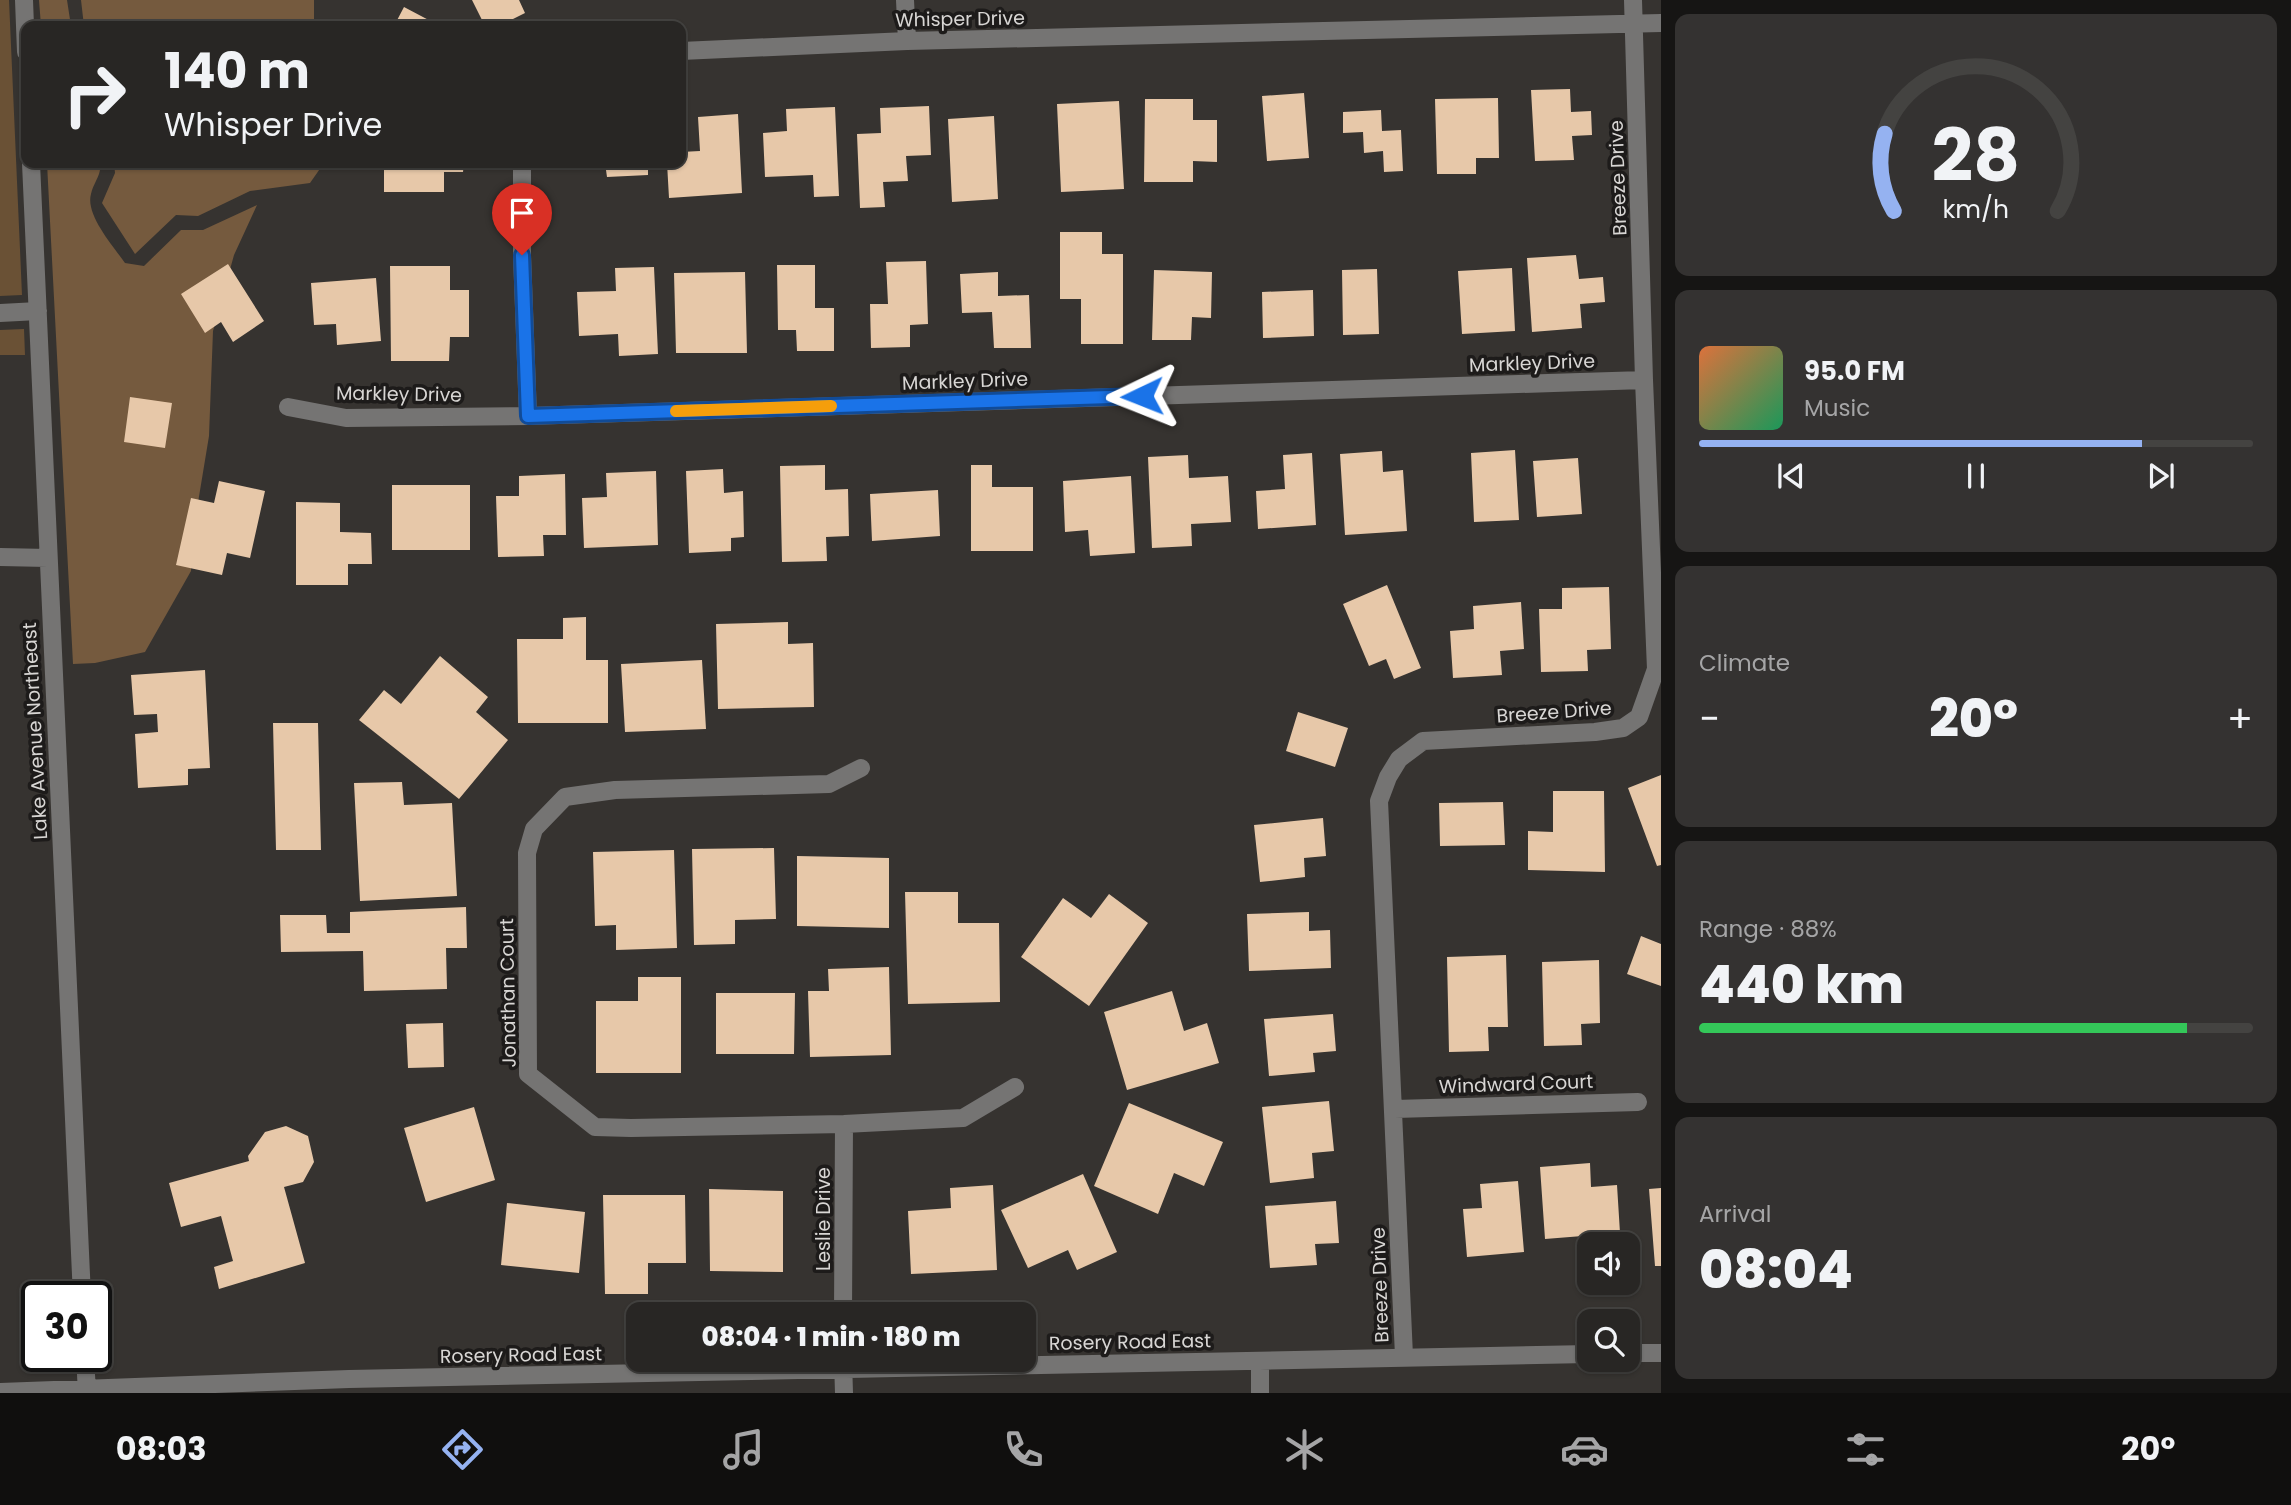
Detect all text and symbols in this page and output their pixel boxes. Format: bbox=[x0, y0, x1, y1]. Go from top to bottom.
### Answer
street label: Whisper Drive bbox=[895, 4, 1025, 34]
text: 140 m bbox=[164, 37, 310, 105]
icon: right bbox=[49, 49, 140, 140]
text: Whisper Drive bbox=[164, 102, 382, 147]
text: 28 bbox=[1932, 105, 2020, 206]
street label: Breeze Drive bbox=[1602, 120, 1634, 236]
pin bbox=[492, 183, 552, 255]
text: km/h bbox=[1943, 192, 2009, 227]
icon: arrive bbox=[503, 194, 541, 232]
street label: Markley Drive bbox=[1469, 347, 1595, 379]
text: 95.0 FM bbox=[1804, 353, 1905, 389]
position arrow bbox=[1105, 359, 1179, 433]
street label: Markley Drive bbox=[902, 365, 1028, 397]
street label: Markley Drive bbox=[336, 379, 462, 409]
text: Music bbox=[1804, 392, 1870, 424]
icon: previous bbox=[1772, 457, 1810, 495]
icon: pause bbox=[1957, 457, 1995, 495]
icon: next bbox=[2142, 457, 2180, 495]
street label: Lake Avenue Northeast bbox=[16, 622, 54, 840]
text: Climate bbox=[1699, 647, 1790, 679]
text: 20° bbox=[1929, 682, 2018, 755]
text: − bbox=[1699, 692, 1720, 745]
text: + bbox=[2227, 692, 2253, 745]
street label: Breeze Drive bbox=[1495, 695, 1613, 729]
text: Range · 88% bbox=[1699, 913, 1837, 945]
street label: Jonathan Court bbox=[493, 918, 523, 1068]
text: 440 km bbox=[1699, 948, 1904, 1021]
street label: Windward Court bbox=[1438, 1068, 1594, 1100]
street label: Leslie Drive bbox=[810, 1167, 837, 1271]
text: Arrival bbox=[1699, 1198, 1771, 1230]
street label: Breeze Drive bbox=[1364, 1227, 1396, 1343]
map controls bbox=[1577, 1232, 1640, 1372]
button: sound bbox=[1577, 1232, 1640, 1295]
text: 08:04 bbox=[1699, 1233, 1853, 1306]
speed limit sign: 30 bbox=[21, 1281, 112, 1372]
button: search bbox=[1577, 1309, 1640, 1372]
text: 08:04 · 1 min · 180 m bbox=[701, 1319, 961, 1355]
street label: Rosery Road East bbox=[1049, 1327, 1211, 1357]
street label: Rosery Road East bbox=[440, 1340, 602, 1370]
icon: directions bbox=[438, 1425, 487, 1474]
icon: music bbox=[719, 1425, 768, 1474]
icon: phone bbox=[999, 1425, 1048, 1474]
icon: climate bbox=[1280, 1425, 1329, 1474]
icon: car bbox=[1560, 1425, 1609, 1474]
icon: filters bbox=[1841, 1425, 1890, 1474]
text: 08:03 bbox=[116, 1426, 207, 1471]
text: 20° bbox=[2121, 1426, 2175, 1471]

